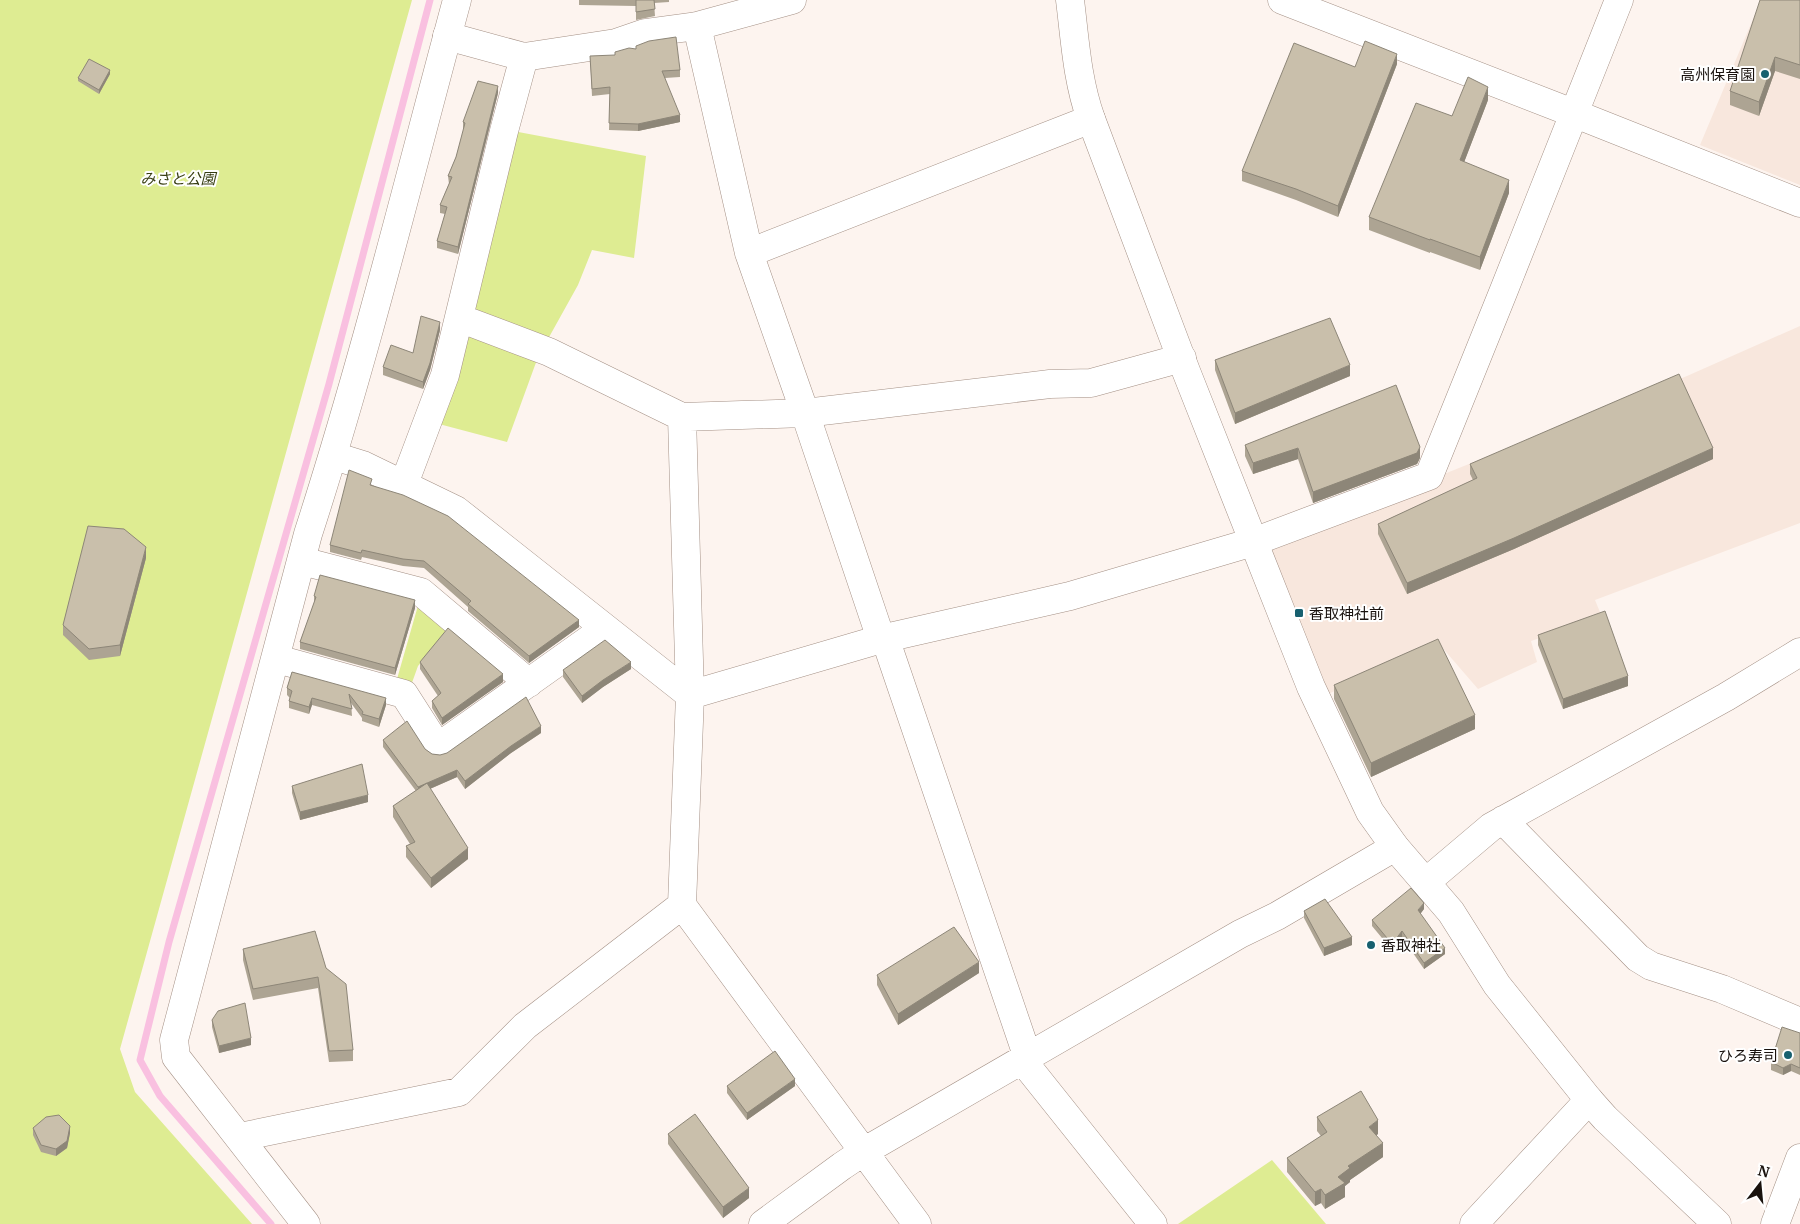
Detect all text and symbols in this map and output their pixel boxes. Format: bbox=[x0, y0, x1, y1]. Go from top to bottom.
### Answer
place label: 高州保育園 bbox=[1680, 65, 1755, 84]
marker: 高州保育園 bbox=[1759, 68, 1771, 80]
park label: みさと公園 bbox=[140, 169, 217, 188]
place label: 香取神社前 bbox=[1309, 604, 1384, 623]
marker: 香取神社前 bbox=[1293, 607, 1305, 619]
place label: 香取神社 bbox=[1381, 936, 1441, 955]
marker: 香取神社 bbox=[1365, 939, 1377, 951]
place label: ひろ寿司 bbox=[1718, 1046, 1778, 1065]
marker: ひろ寿司 bbox=[1782, 1049, 1794, 1061]
north arrow bbox=[1735, 1159, 1785, 1209]
text: N bbox=[1756, 1161, 1771, 1182]

